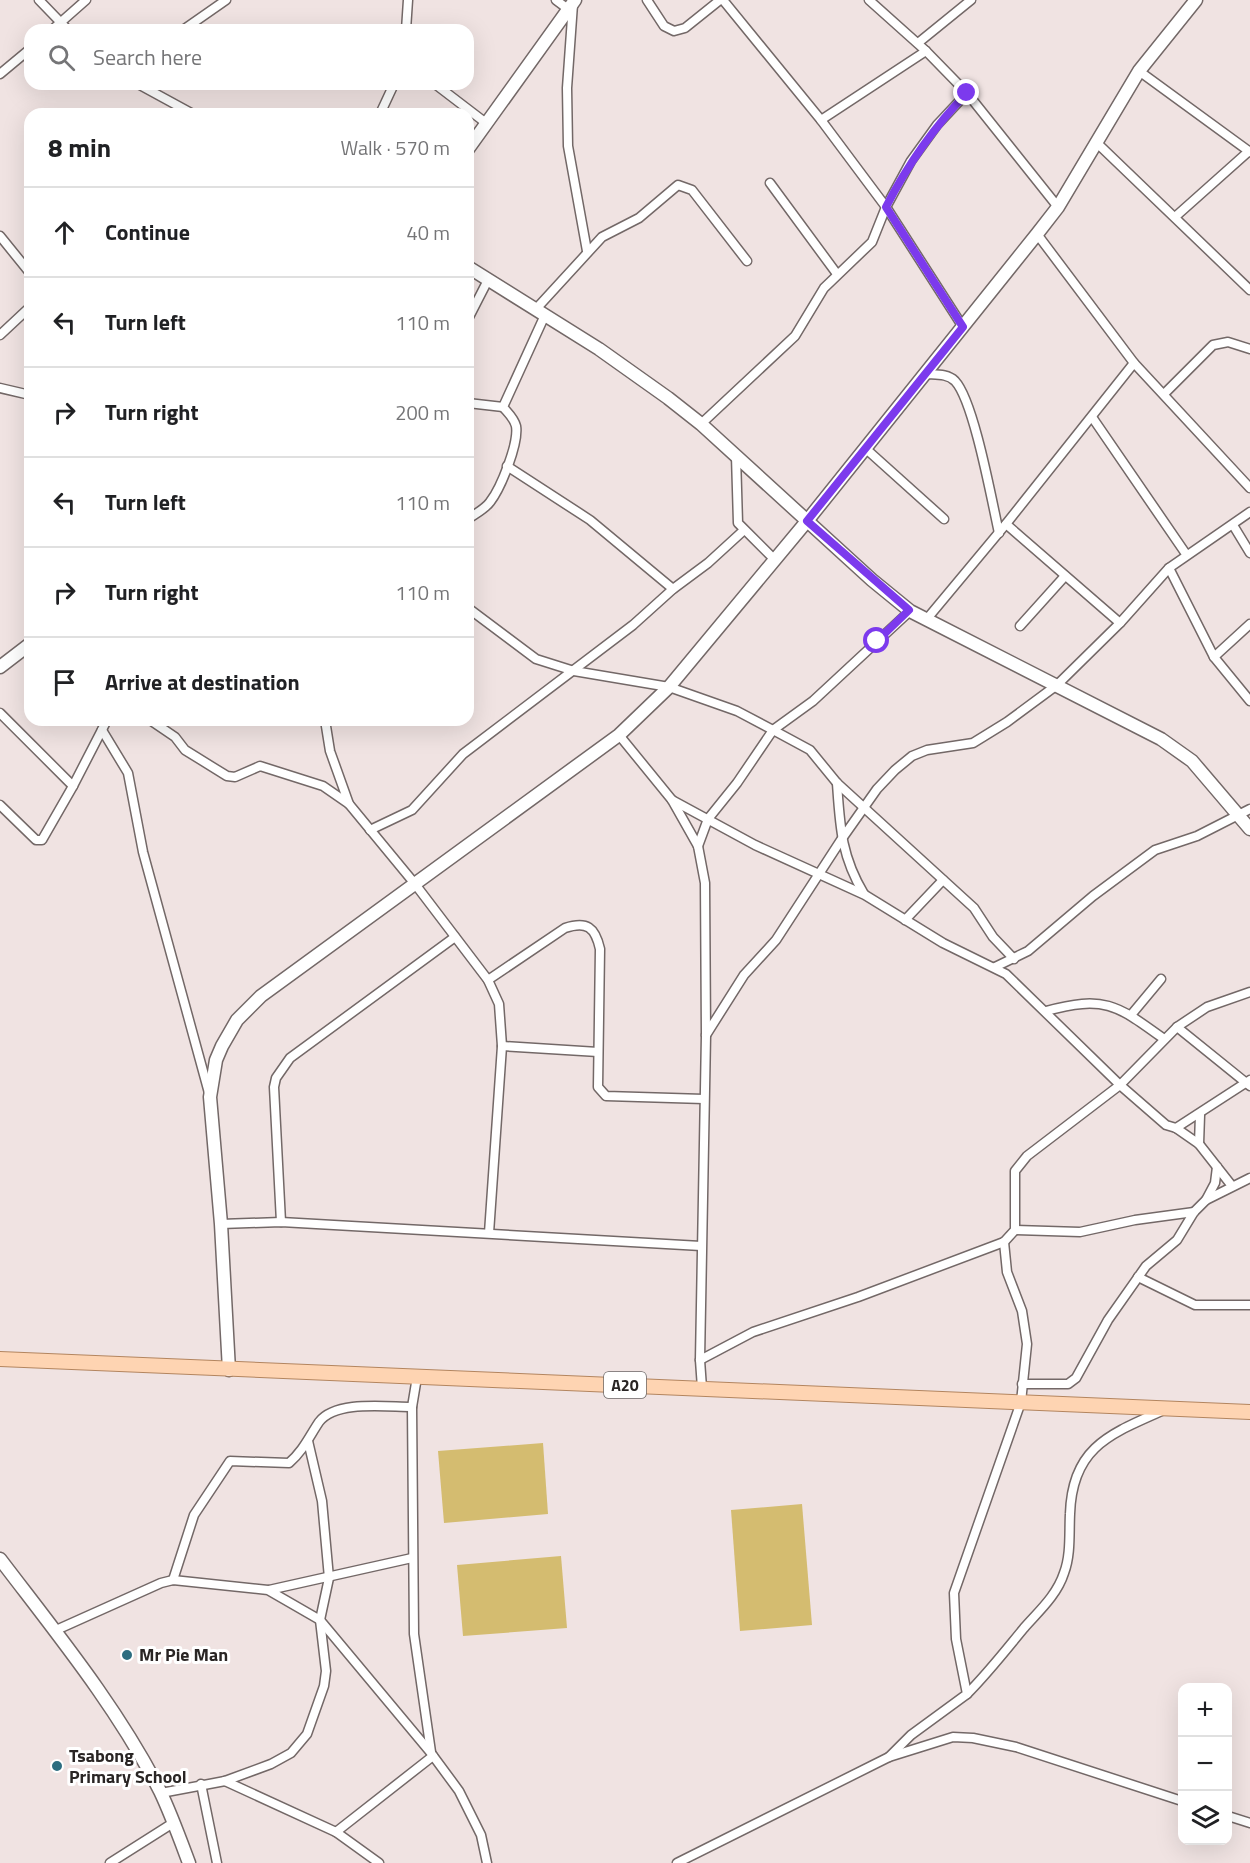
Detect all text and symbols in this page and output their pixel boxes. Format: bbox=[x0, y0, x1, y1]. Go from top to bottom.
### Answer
search box bbox=[24, 24, 474, 90]
text: Search here bbox=[93, 40, 202, 74]
icon: search bbox=[45, 41, 78, 74]
route end bbox=[953, 79, 979, 105]
text: 8 min bbox=[48, 128, 111, 167]
text: Walk · 570 m bbox=[341, 132, 450, 163]
text: Continue bbox=[105, 215, 190, 249]
icon: ahead bbox=[48, 216, 81, 249]
text: 40 m bbox=[406, 217, 450, 248]
text: Turn left bbox=[105, 305, 186, 339]
icon: left bbox=[48, 306, 81, 339]
text: 110 m bbox=[395, 307, 450, 338]
text: Turn right bbox=[105, 395, 199, 429]
icon: right bbox=[48, 396, 81, 429]
text: 200 m bbox=[395, 397, 450, 428]
text: Turn left bbox=[105, 485, 186, 519]
icon: left bbox=[48, 486, 81, 519]
text: 110 m bbox=[395, 487, 450, 518]
text: Turn right bbox=[105, 575, 199, 609]
icon: right bbox=[48, 576, 81, 609]
text: 110 m bbox=[395, 577, 450, 608]
route start bbox=[863, 627, 889, 653]
text: Arrive at destination bbox=[105, 665, 300, 699]
icon: arrive bbox=[48, 666, 81, 699]
road number: A20 bbox=[604, 1372, 646, 1398]
place label: Mr Pie Man bbox=[139, 1641, 228, 1668]
marker: Mr Pie Man bbox=[120, 1648, 134, 1662]
map controls bbox=[1178, 1683, 1232, 1845]
button: + bbox=[1178, 1683, 1232, 1737]
button: − bbox=[1178, 1737, 1232, 1791]
place label: Tsabong Primary School bbox=[69, 1742, 187, 1790]
marker: Tsabong Primary School bbox=[50, 1759, 64, 1773]
button: layers bbox=[1178, 1791, 1232, 1845]

